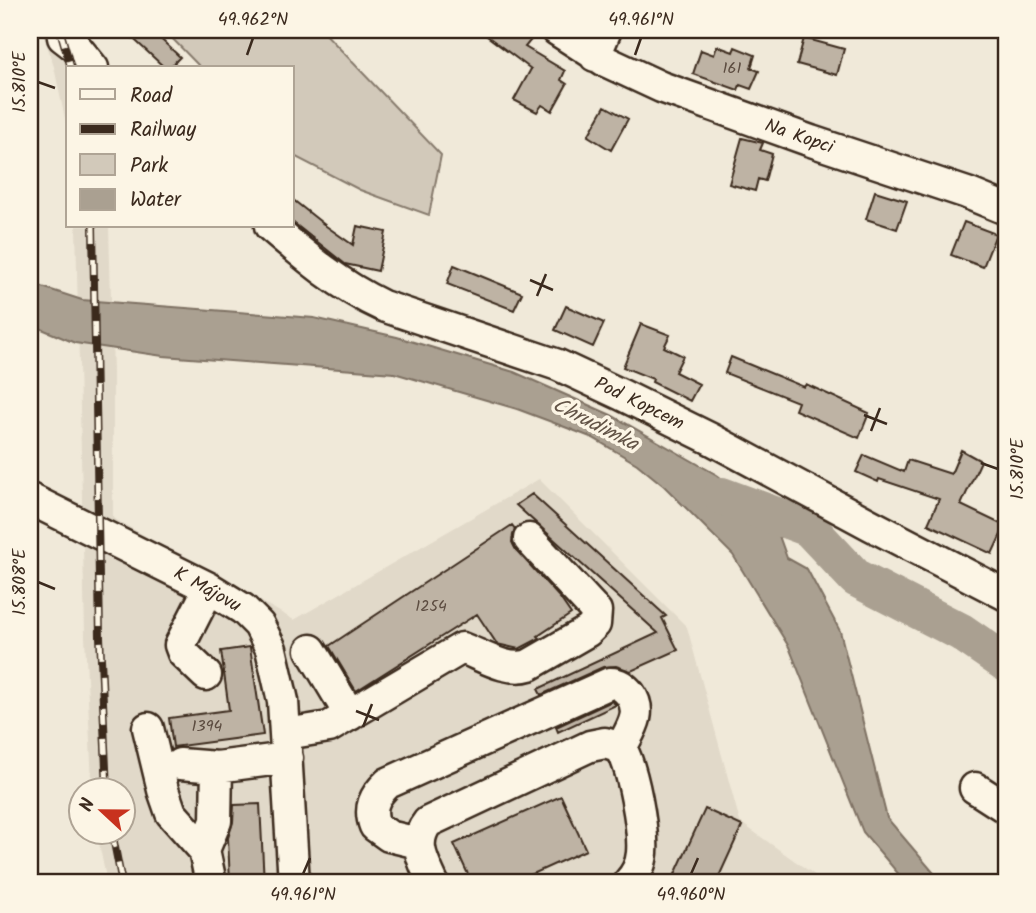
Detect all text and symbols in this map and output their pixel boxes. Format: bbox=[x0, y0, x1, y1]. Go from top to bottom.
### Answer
text: 49.962°N bbox=[218, 6, 288, 35]
text: 49.961°N bbox=[608, 6, 674, 35]
text: 15.810°E bbox=[6, 51, 35, 113]
house number: 161 bbox=[723, 56, 741, 81]
legend bbox=[66, 66, 294, 228]
text: Road bbox=[130, 80, 173, 113]
street label: Na Kopci bbox=[760, 111, 839, 163]
text: Railway bbox=[130, 114, 196, 147]
text: Park bbox=[130, 150, 168, 183]
text: Water bbox=[130, 184, 182, 217]
street label: Pod Kopcem bbox=[589, 369, 689, 439]
water label: Chrudimka bbox=[546, 389, 645, 461]
text: 15.810°E bbox=[1004, 438, 1033, 500]
text: 15.808°E bbox=[6, 548, 35, 615]
street label: K Májovu bbox=[168, 559, 246, 621]
house number: 1254 bbox=[415, 594, 447, 619]
house number: 1394 bbox=[192, 714, 223, 739]
north arrow bbox=[66, 776, 136, 846]
text: N bbox=[72, 794, 104, 817]
text: 49.961°N bbox=[270, 881, 336, 910]
text: 49.960°N bbox=[656, 881, 726, 910]

